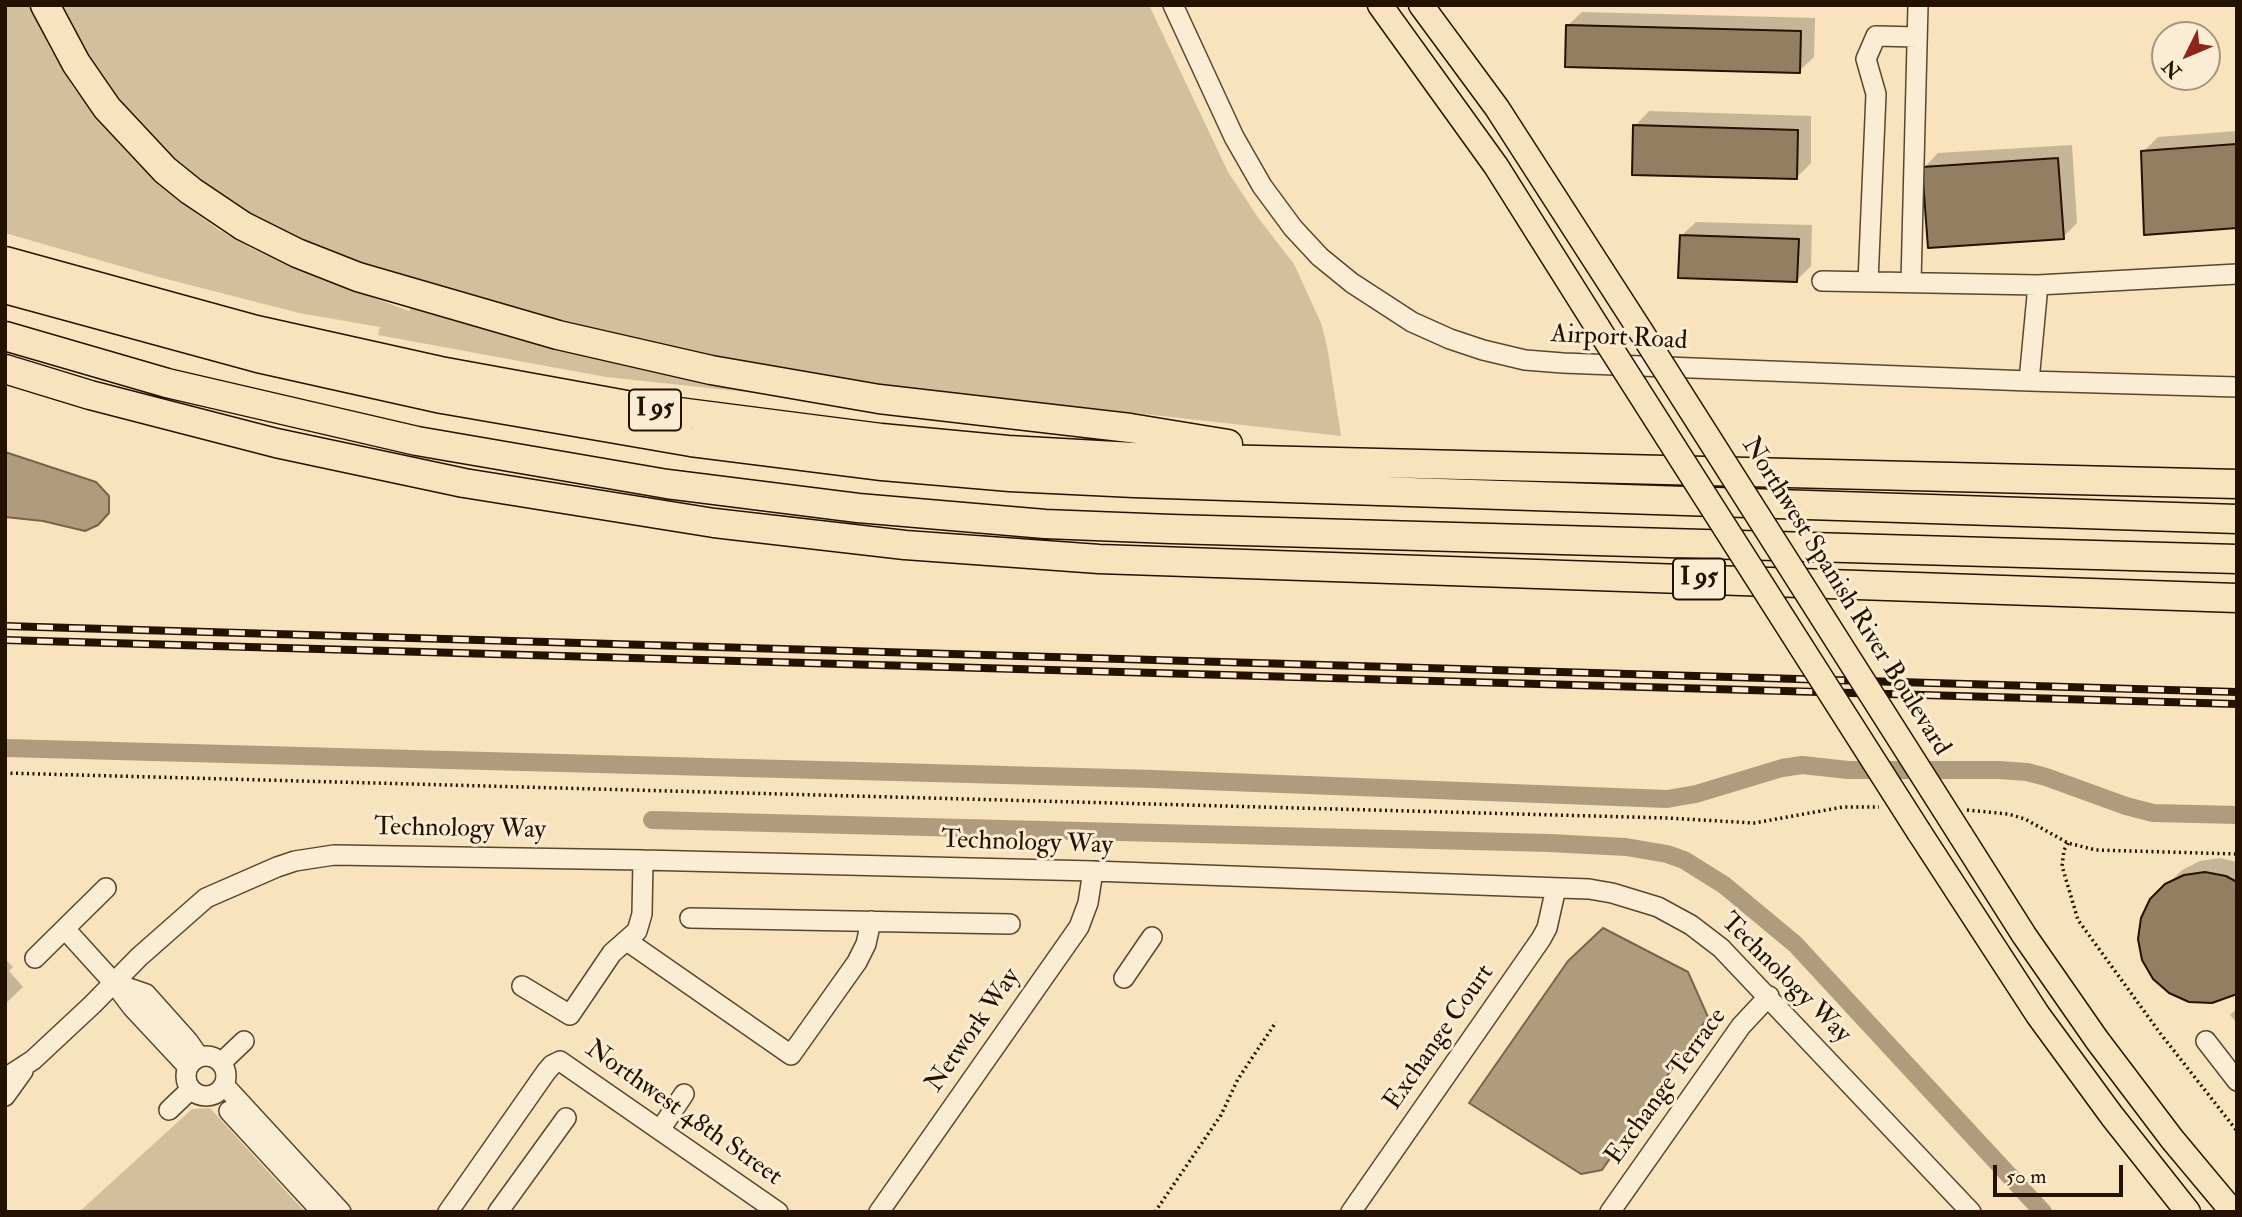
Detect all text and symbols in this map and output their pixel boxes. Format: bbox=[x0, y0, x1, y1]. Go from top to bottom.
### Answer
north arrow bbox=[2151, 21, 2221, 91]
text: N bbox=[2158, 55, 2187, 83]
street label: Airport Road bbox=[1550, 320, 1688, 358]
road number: I 95 bbox=[629, 390, 681, 430]
street label: Northwest Spanish River Boulevard bbox=[1734, 432, 1956, 762]
road number: I 95 bbox=[1673, 558, 1725, 600]
street label: Technology Way bbox=[374, 813, 546, 847]
street label: Technology Way bbox=[941, 825, 1113, 863]
street label: Technology Way bbox=[1713, 907, 1857, 1051]
street label: Exchange Court bbox=[1378, 959, 1502, 1117]
street label: Network Way bbox=[920, 963, 1028, 1099]
street label: Exchange Terrace bbox=[1600, 1003, 1734, 1171]
street label: Northwest 48th Street bbox=[579, 1035, 787, 1193]
scale bar bbox=[1997, 1150, 2126, 1194]
text: 50 m bbox=[2006, 1163, 2047, 1190]

